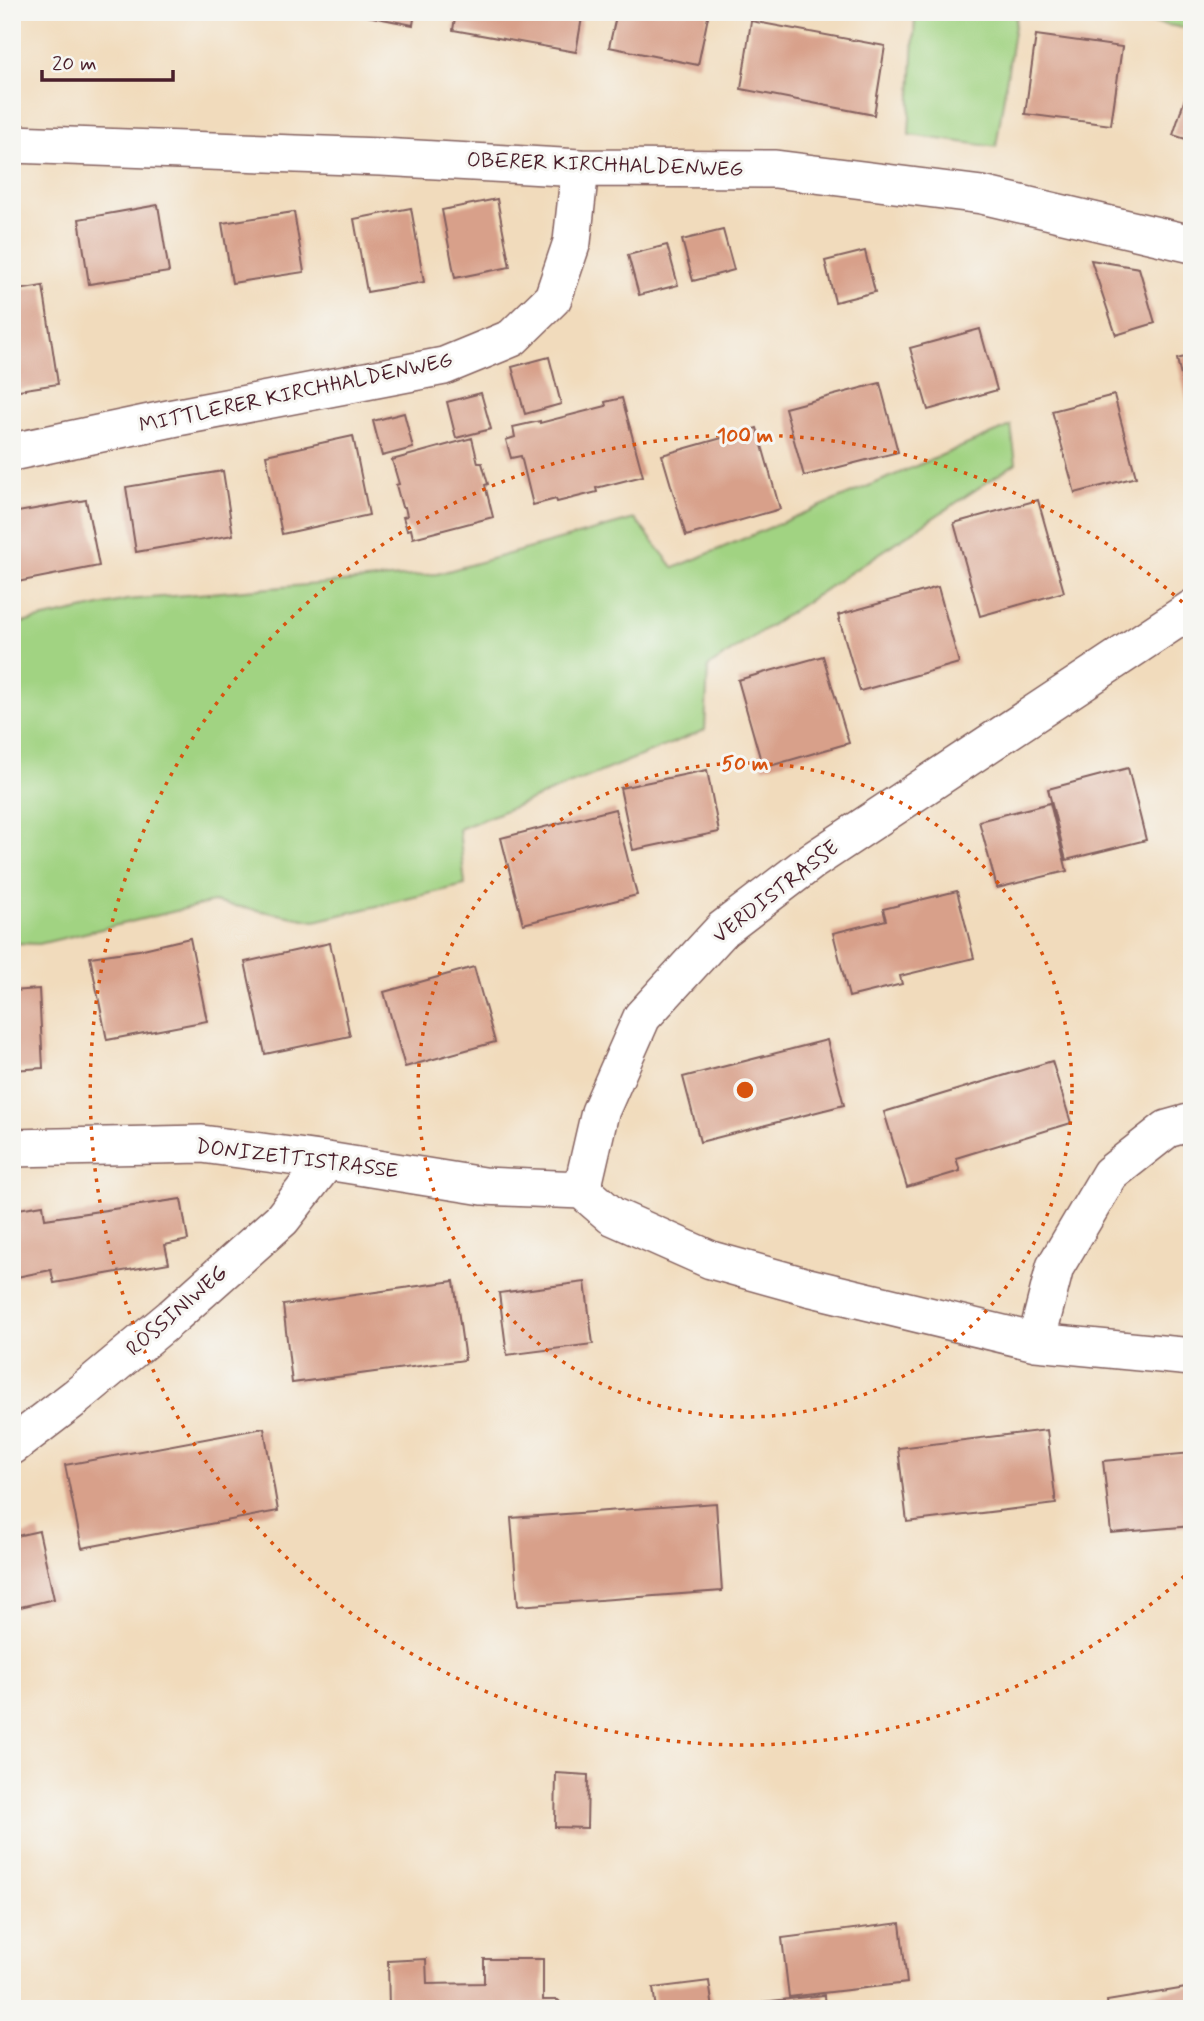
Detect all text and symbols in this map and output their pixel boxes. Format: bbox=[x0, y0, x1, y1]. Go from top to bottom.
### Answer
scale bar bbox=[42, 38, 173, 82]
text: 20 m bbox=[52, 50, 97, 78]
street label: OBERER KIRCHHALDENWEG bbox=[466, 146, 744, 184]
street label: MITTLERER KIRCHHALDENWEG bbox=[137, 346, 455, 440]
text: 100 m bbox=[717, 422, 773, 450]
text: 50 m bbox=[722, 750, 769, 778]
street label: VERDISTRASSE bbox=[707, 834, 845, 950]
centre of rings bbox=[733, 1078, 757, 1102]
street label: DONIZETTISTRASSE bbox=[194, 1133, 400, 1185]
street label: ROSSINIWEG bbox=[120, 1259, 234, 1363]

